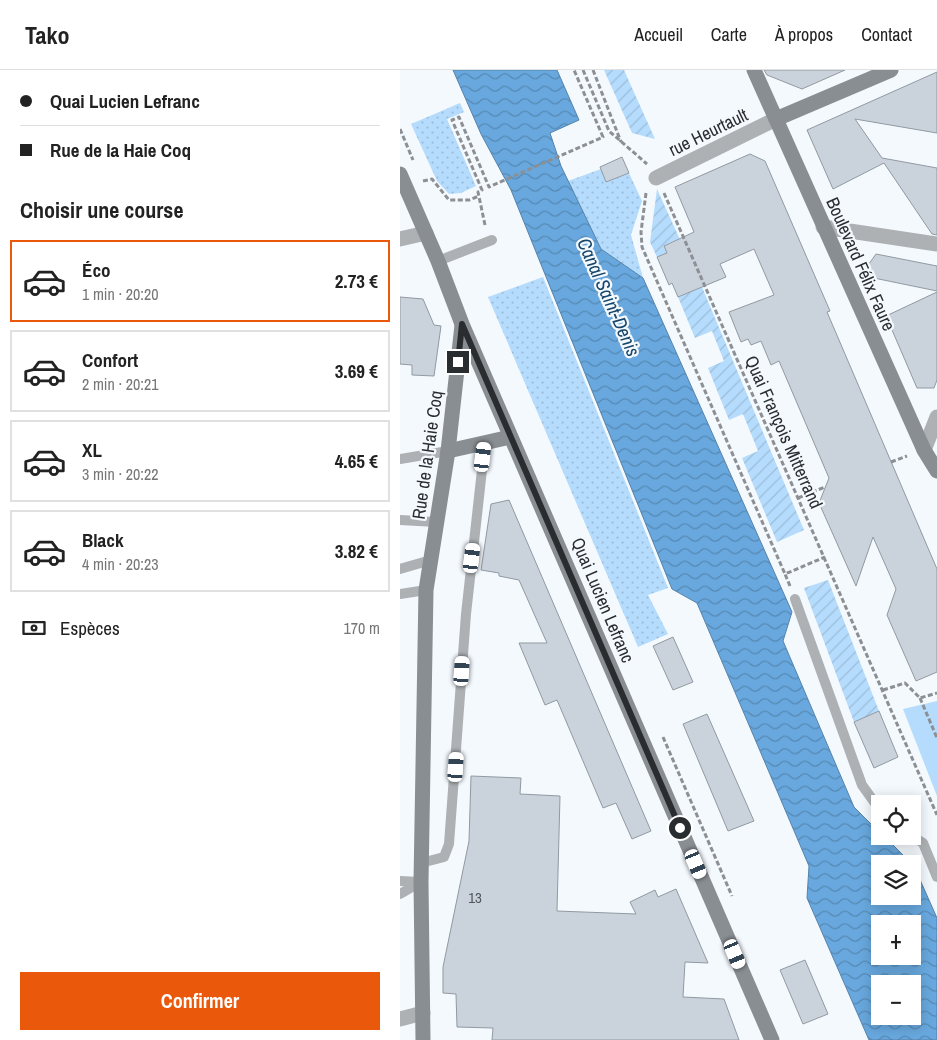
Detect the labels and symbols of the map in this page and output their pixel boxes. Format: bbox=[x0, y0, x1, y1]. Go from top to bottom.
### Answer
street label: rue Heurtault bbox=[664, 102, 752, 162]
street label: Boulevard Félix Faure bbox=[820, 193, 902, 335]
water label: Canal Saint-Denis bbox=[571, 234, 647, 361]
route end bbox=[447, 351, 469, 373]
street label: Quai François Mitterrand bbox=[739, 352, 829, 512]
street label: Rue de la Haie Coq bbox=[406, 389, 448, 521]
car bbox=[473, 441, 492, 473]
street label: Quai Lucien Lefranc bbox=[565, 534, 641, 666]
car bbox=[462, 542, 481, 574]
car bbox=[453, 656, 470, 686]
car bbox=[447, 752, 464, 782]
route start bbox=[669, 817, 691, 839]
car bbox=[683, 847, 708, 881]
house number: 13 bbox=[468, 887, 482, 908]
car bbox=[722, 937, 747, 971]

